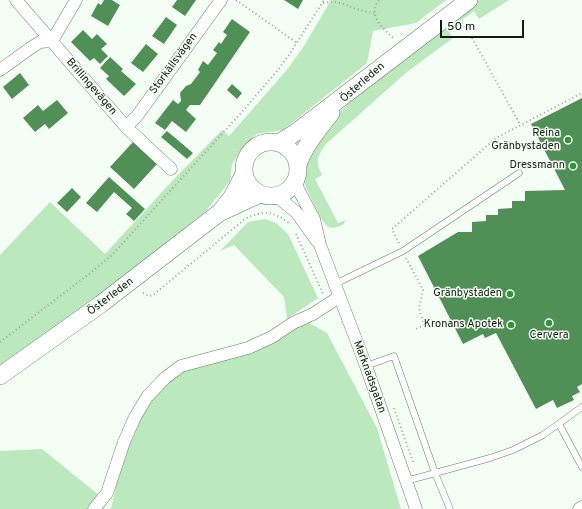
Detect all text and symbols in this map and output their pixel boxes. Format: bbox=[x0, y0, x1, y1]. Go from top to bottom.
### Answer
scale bar bbox=[442, 12, 526, 38]
text: 50 m bbox=[447, 19, 475, 35]
street label: Storkällsvägen bbox=[147, 31, 201, 97]
street label: Brillingevägen bbox=[63, 56, 119, 118]
street label: Österleden bbox=[338, 60, 388, 106]
place label: Reina Gränbystaden bbox=[491, 127, 560, 153]
marker: Reina Gränbystaden bbox=[563, 135, 573, 145]
place label: Dressmann bbox=[509, 159, 565, 173]
marker: Dressmann bbox=[568, 161, 578, 171]
street label: Österleden bbox=[85, 275, 137, 319]
place label: Gränbystaden bbox=[433, 287, 502, 301]
marker: Gränbystaden bbox=[505, 289, 515, 299]
place label: Kronans Apotek bbox=[424, 318, 503, 332]
marker: Cervera bbox=[544, 318, 554, 328]
marker: Kronans Apotek bbox=[506, 320, 516, 330]
place label: Cervera bbox=[529, 329, 569, 343]
street label: Marknadsgatan bbox=[350, 339, 388, 415]

